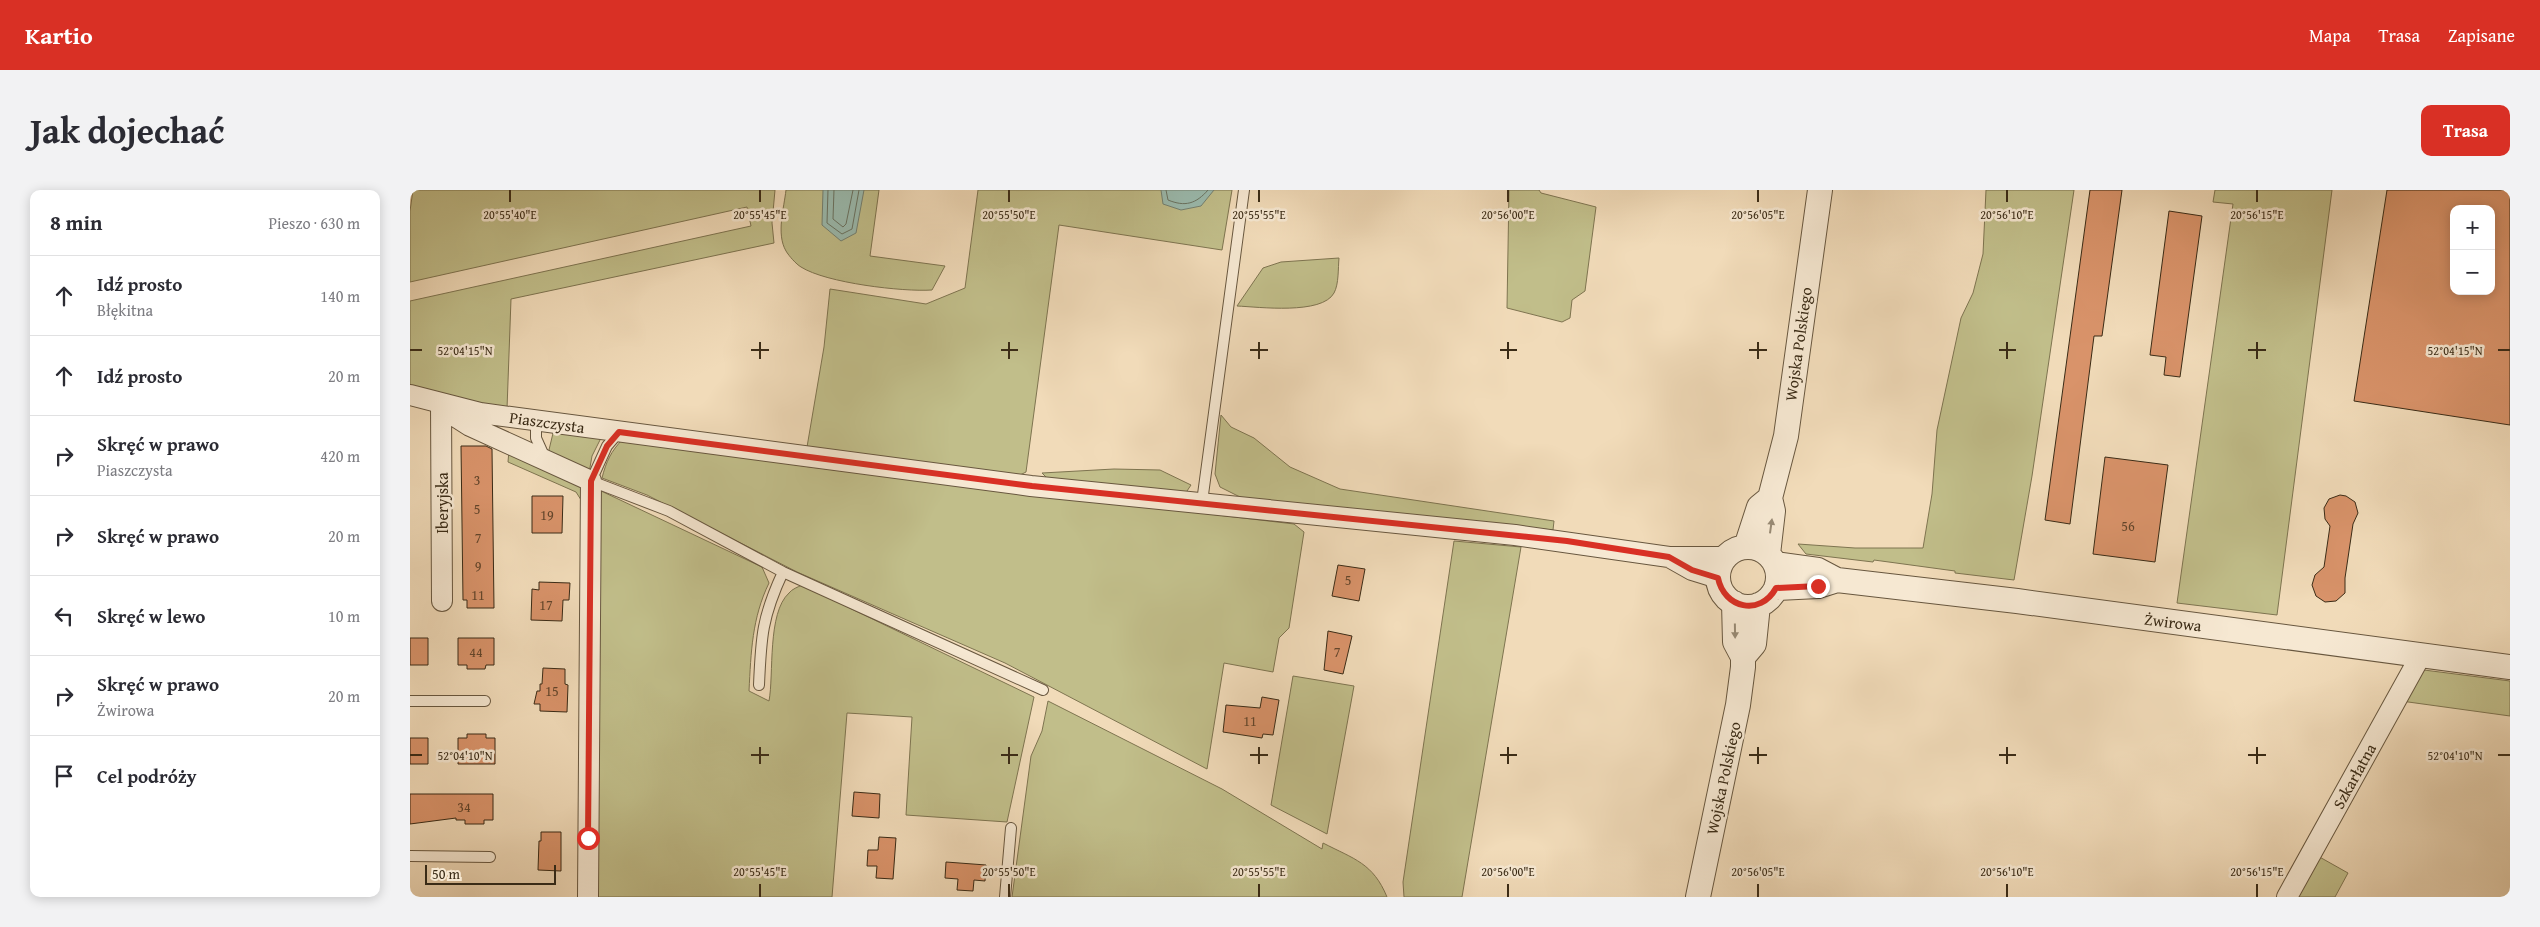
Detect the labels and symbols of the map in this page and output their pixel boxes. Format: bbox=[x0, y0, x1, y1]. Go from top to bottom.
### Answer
text: 20°55'40"E bbox=[483, 206, 537, 223]
text: 20°55'45"E bbox=[733, 206, 787, 223]
text: 20°55'50"E bbox=[982, 206, 1036, 223]
text: 20°55'55"E bbox=[1232, 206, 1286, 223]
text: 20°56'00"E bbox=[1481, 206, 1535, 223]
text: 20°56'05"E bbox=[1731, 206, 1785, 223]
text: 20°56'10"E bbox=[1980, 206, 2034, 223]
text: 20°56'15"E bbox=[2230, 206, 2284, 223]
street label: Wojska Polskiego bbox=[1778, 285, 1818, 403]
text: 52°04'15"N bbox=[437, 342, 493, 359]
text: 52°04'15"N bbox=[2427, 342, 2483, 359]
street label: Piaszczysta bbox=[508, 405, 587, 439]
house number: 3 bbox=[474, 470, 480, 490]
street label: Iberyjska bbox=[430, 472, 454, 534]
house number: 5 bbox=[474, 499, 480, 519]
house number: 19 bbox=[540, 505, 554, 525]
house number: 56 bbox=[2121, 516, 2135, 536]
one-way arrow bbox=[1767, 517, 1775, 533]
house number: 7 bbox=[475, 528, 482, 548]
house number: 9 bbox=[475, 556, 482, 576]
house number: 5 bbox=[1345, 570, 1351, 590]
route end bbox=[1807, 575, 1830, 598]
house number: 11 bbox=[471, 585, 485, 605]
house number: 17 bbox=[539, 595, 553, 615]
street label: Żwirowa bbox=[2143, 607, 2203, 637]
one-way arrow bbox=[1731, 624, 1739, 640]
house number: 44 bbox=[469, 642, 483, 662]
house number: 7 bbox=[1334, 642, 1341, 662]
house number: 15 bbox=[545, 681, 559, 701]
house number: 11 bbox=[1243, 711, 1257, 731]
street label: Wojska Polskiego bbox=[1699, 719, 1747, 837]
street label: Szkarłatna bbox=[2326, 739, 2382, 813]
text: 52°04'10"N bbox=[437, 747, 493, 764]
text: 52°04'10"N bbox=[2427, 747, 2483, 764]
house number: 34 bbox=[457, 797, 471, 817]
route start bbox=[577, 827, 600, 850]
scale bar bbox=[425, 862, 556, 885]
text: 20°55'45"E bbox=[733, 863, 787, 880]
text: 20°55'50"E bbox=[982, 863, 1036, 880]
text: 20°55'55"E bbox=[1232, 863, 1286, 880]
text: 20°56'00"E bbox=[1481, 863, 1535, 880]
text: 20°56'05"E bbox=[1731, 863, 1785, 880]
text: 20°56'10"E bbox=[1980, 863, 2034, 880]
text: 20°56'15"E bbox=[2230, 863, 2284, 880]

